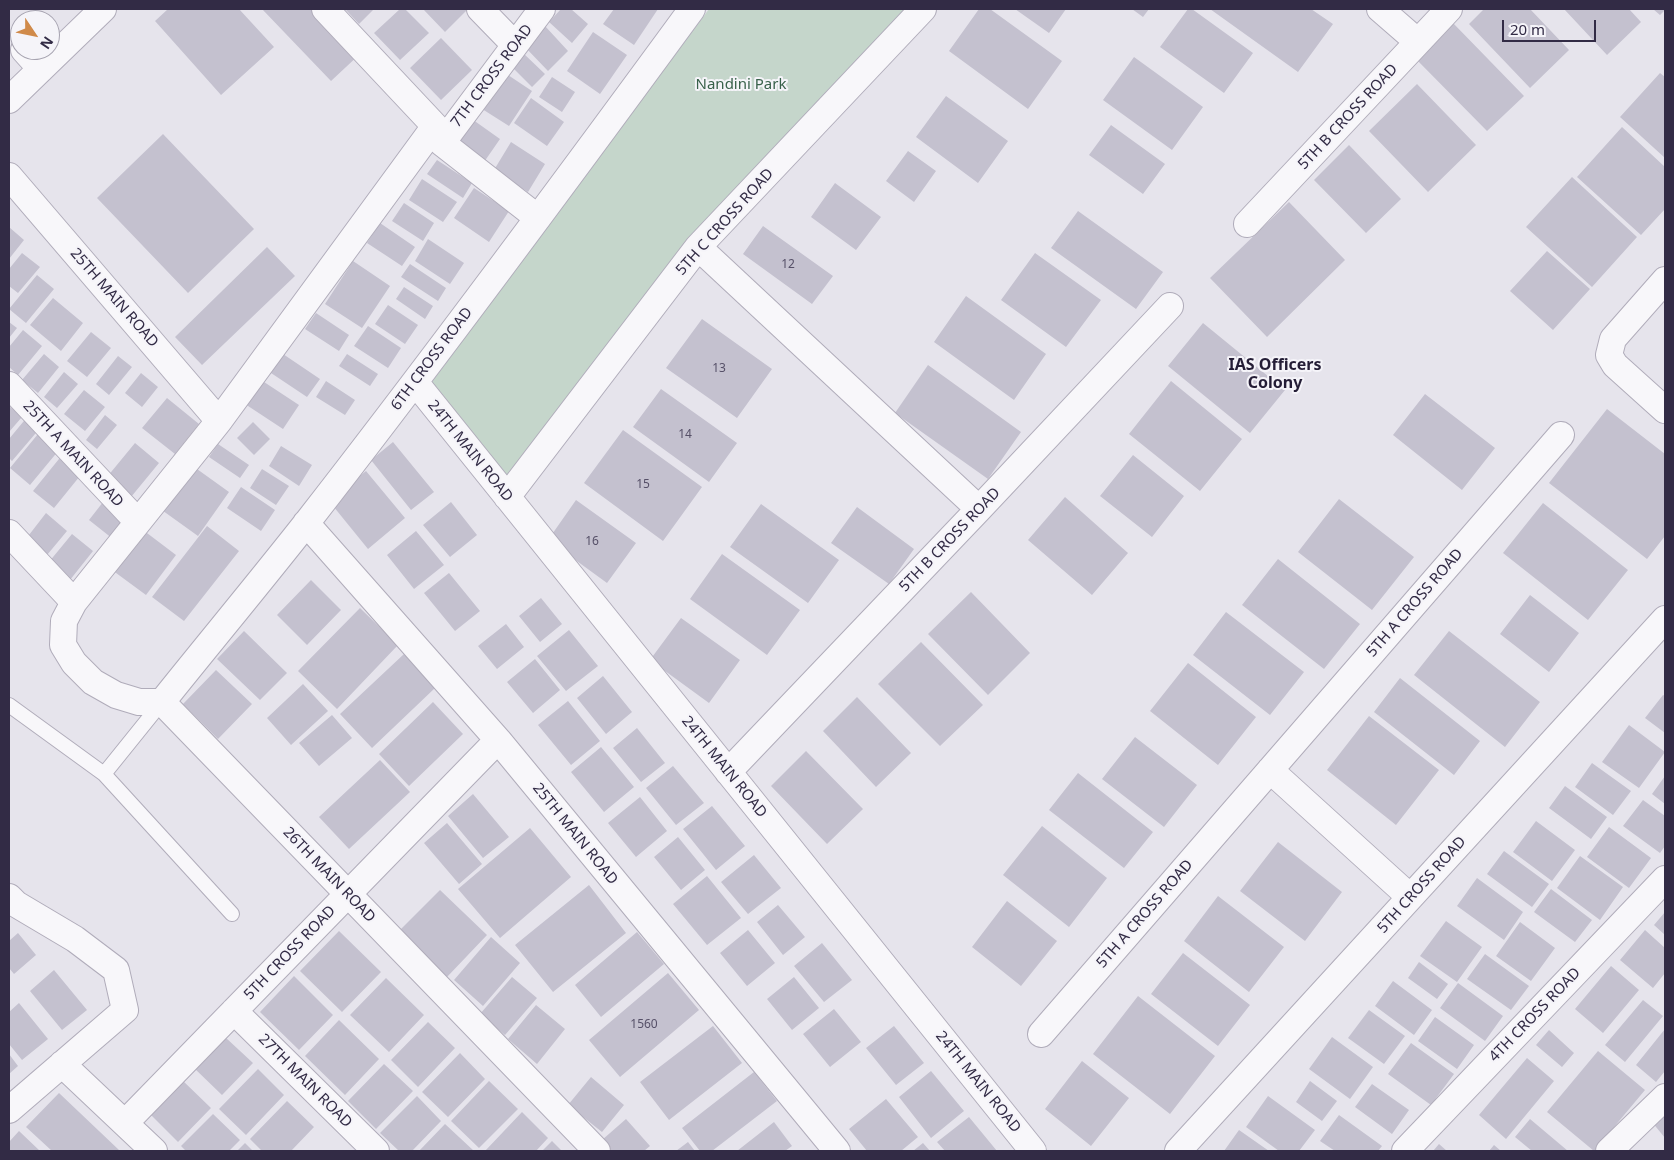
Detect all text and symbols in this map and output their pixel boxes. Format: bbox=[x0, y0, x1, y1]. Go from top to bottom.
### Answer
north arrow bbox=[10, 10, 60, 60]
scale bar bbox=[1504, 10, 1598, 42]
text: 20 m bbox=[1510, 19, 1545, 39]
street label: 7TH CROSS ROAD bbox=[447, 21, 537, 131]
text: N bbox=[36, 33, 58, 53]
street label: 5TH B CROSS ROAD bbox=[1294, 60, 1402, 174]
park label: Nandini Park bbox=[696, 76, 786, 94]
street label: 5TH C CROSS ROAD bbox=[672, 165, 778, 279]
street label: 25TH MAIN ROAD bbox=[66, 245, 162, 351]
house number: 12 bbox=[781, 258, 795, 272]
street label: 6TH CROSS ROAD bbox=[387, 304, 477, 414]
district label: IAS Officers Colony bbox=[1228, 355, 1322, 393]
house number: 13 bbox=[712, 362, 726, 376]
street label: 25TH A MAIN ROAD bbox=[19, 397, 127, 511]
street label: 24TH MAIN ROAD bbox=[424, 397, 516, 505]
house number: 14 bbox=[678, 428, 692, 442]
house number: 15 bbox=[636, 478, 650, 492]
street label: 5TH B CROSS ROAD bbox=[896, 484, 1004, 596]
house number: 16 bbox=[585, 535, 599, 549]
street label: 5TH A CROSS ROAD bbox=[1363, 545, 1467, 661]
street label: 24TH MAIN ROAD bbox=[678, 713, 770, 821]
street label: 25TH MAIN ROAD bbox=[529, 780, 621, 888]
street label: 26TH MAIN ROAD bbox=[279, 824, 379, 926]
street label: 5TH CROSS ROAD bbox=[1374, 833, 1470, 937]
street label: 5TH A CROSS ROAD bbox=[1093, 856, 1197, 972]
street label: 5TH CROSS ROAD bbox=[240, 902, 340, 1004]
street label: 4TH CROSS ROAD bbox=[1485, 964, 1585, 1066]
house number: 1560 bbox=[630, 1018, 658, 1032]
street label: 24TH MAIN ROAD bbox=[932, 1028, 1024, 1136]
street label: 27TH MAIN ROAD bbox=[254, 1030, 356, 1132]

